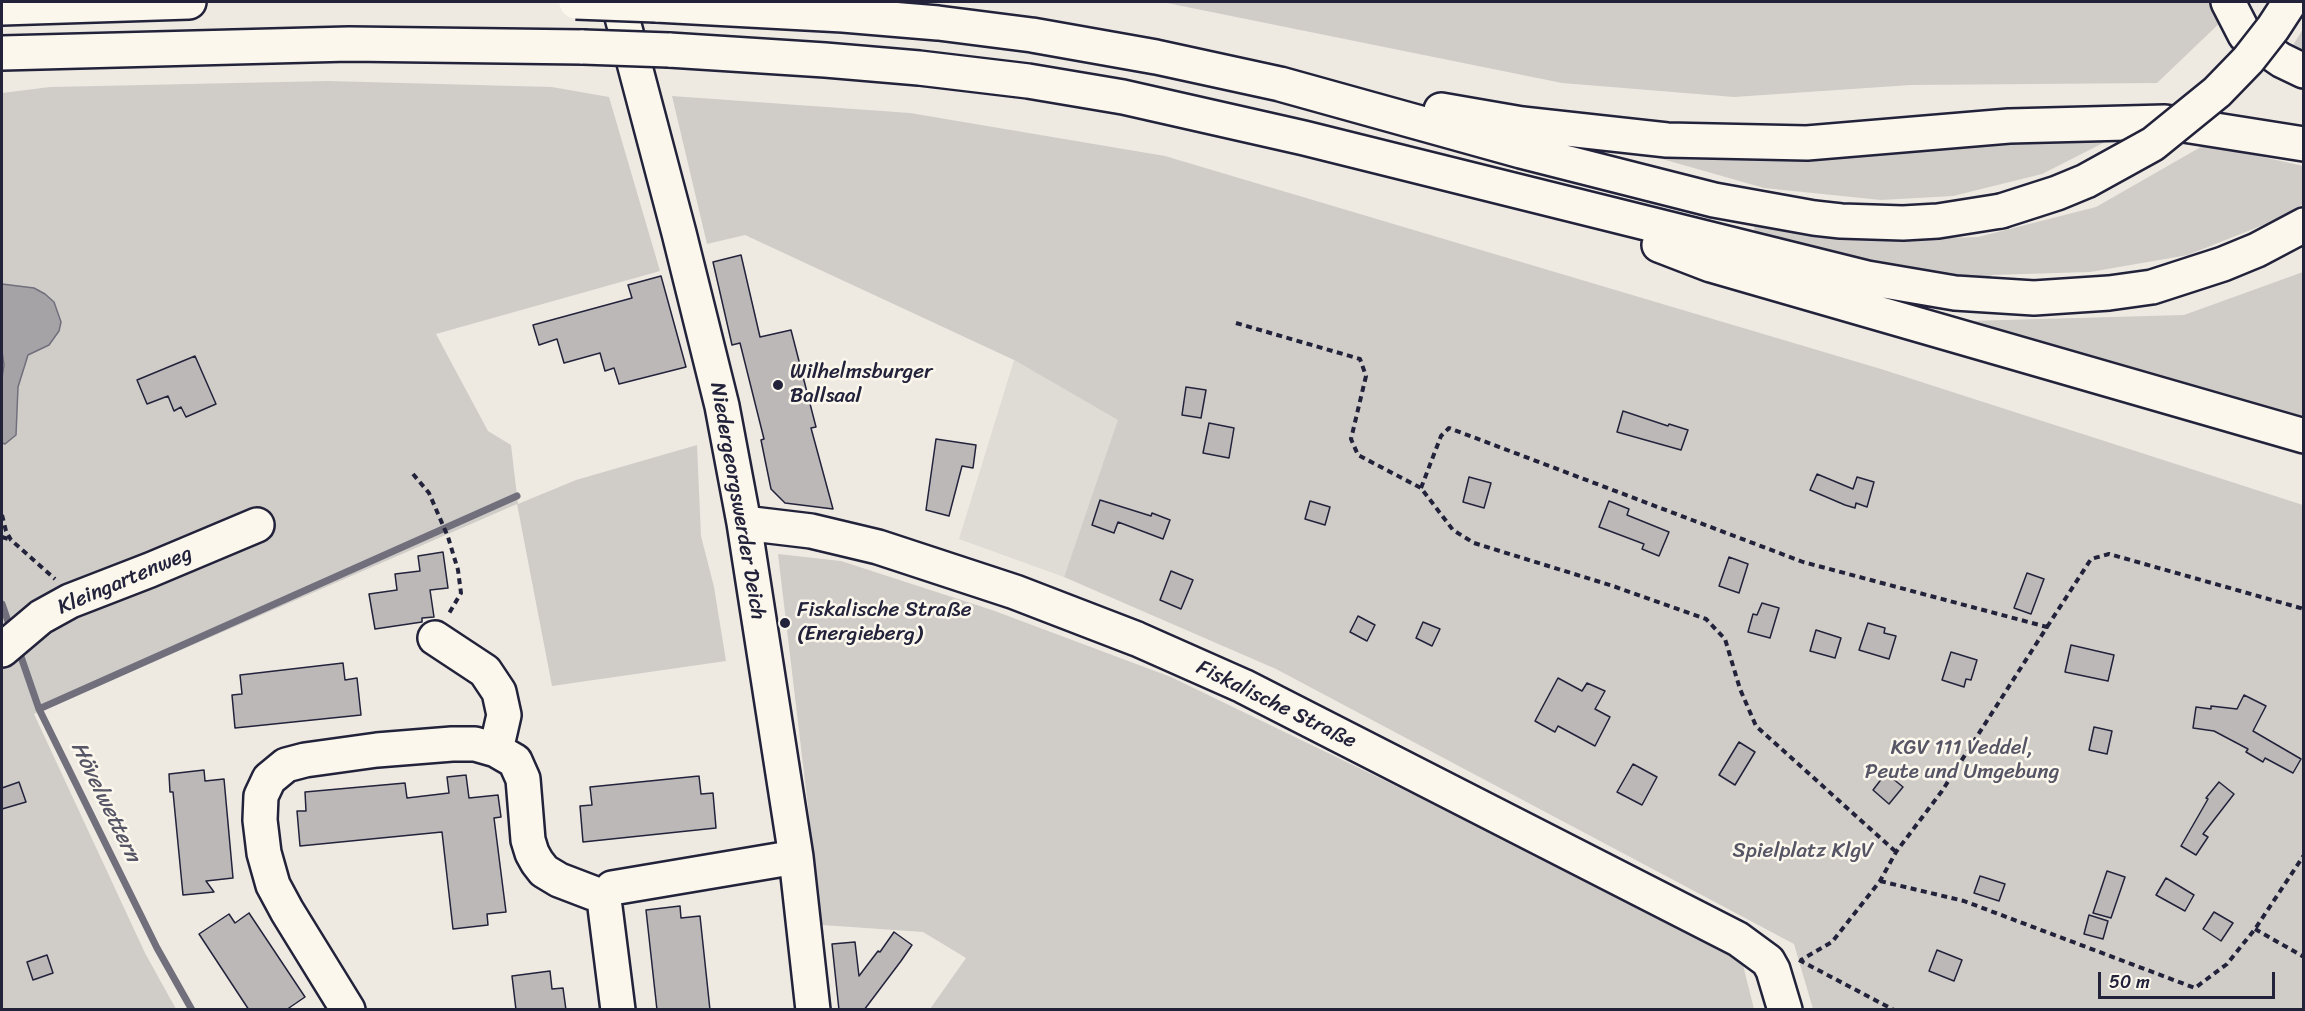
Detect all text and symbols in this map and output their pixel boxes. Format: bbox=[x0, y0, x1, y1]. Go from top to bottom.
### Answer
place label: Wilhelmsburger Ballsaal bbox=[790, 360, 933, 410]
marker: Wilhelmsburger Ballsaal bbox=[771, 378, 785, 392]
street label: Niedergeorgswerder Deich bbox=[704, 380, 770, 622]
street label: Kleingartenweg bbox=[54, 541, 196, 621]
place label: Fiskalische Straße (Energieberg) bbox=[797, 598, 972, 648]
marker: Fiskalische Straße (Energieberg) bbox=[778, 616, 792, 630]
street label: Fiskalische Straße bbox=[1192, 655, 1360, 755]
park label: KGV 111 Veddel, Peute und Umgebung bbox=[1865, 736, 2059, 786]
water label: Hövelwettern bbox=[64, 737, 146, 867]
park label: Spielplatz KlgV bbox=[1733, 839, 1873, 865]
scale bar bbox=[2101, 960, 2278, 998]
text: 50 m bbox=[2109, 966, 2150, 998]

